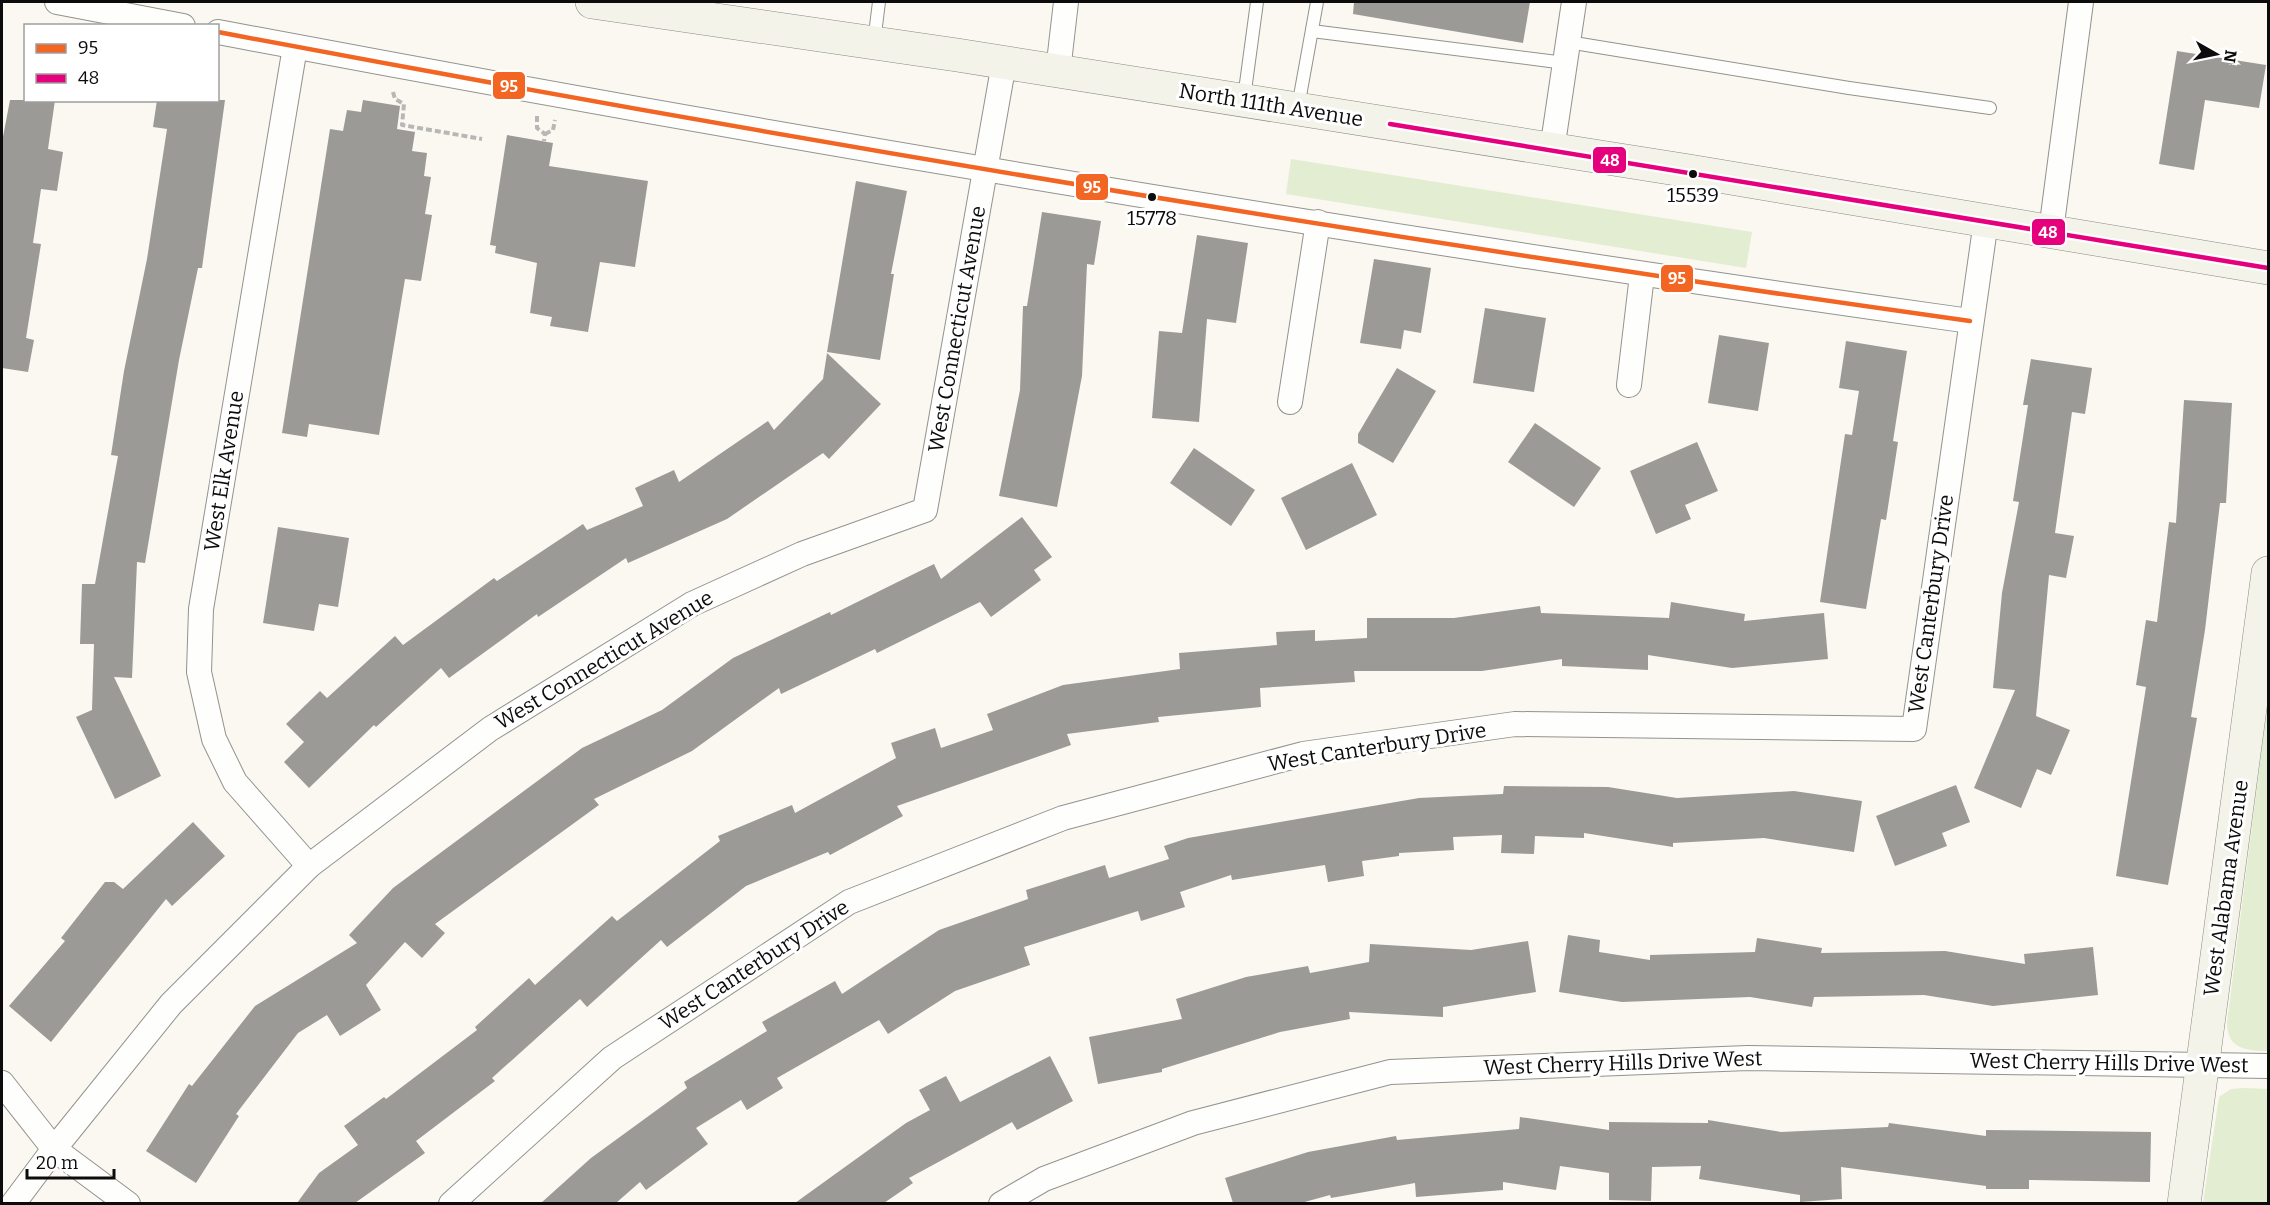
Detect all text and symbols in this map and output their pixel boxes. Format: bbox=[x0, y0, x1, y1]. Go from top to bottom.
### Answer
legend bbox=[24, 24, 219, 102]
north arrow bbox=[2186, 24, 2246, 84]
text: 95 bbox=[78, 37, 98, 59]
text: N bbox=[2220, 49, 2241, 64]
text: 48 bbox=[78, 67, 99, 89]
line badge: 95 bbox=[492, 71, 526, 100]
text: 95 bbox=[500, 77, 518, 96]
street label: North 111th Avenue bbox=[1177, 78, 1365, 132]
line badge: 48 bbox=[1592, 146, 1627, 174]
text: 48 bbox=[1600, 151, 1620, 170]
marker: 15539 bbox=[1687, 168, 1699, 180]
line badge: 95 bbox=[1075, 173, 1109, 201]
text: 95 bbox=[1083, 178, 1101, 197]
place label: 15539 bbox=[1667, 183, 1719, 207]
marker: 15778 bbox=[1146, 191, 1158, 203]
street label: West Connecticut Avenue bbox=[923, 204, 991, 454]
place label: 15778 bbox=[1127, 206, 1177, 230]
line badge: 48 bbox=[2031, 218, 2066, 246]
text: 48 bbox=[2038, 223, 2058, 242]
line badge: 95 bbox=[1660, 264, 1694, 293]
text: 95 bbox=[1668, 269, 1686, 288]
street label: West Elk Avenue bbox=[198, 389, 250, 553]
street label: West Canterbury Drive bbox=[1903, 493, 1959, 715]
street label: West Connecticut Avenue bbox=[490, 585, 718, 735]
street label: West Canterbury Drive bbox=[1266, 717, 1488, 777]
street label: West Alabama Avenue bbox=[2198, 778, 2254, 998]
street label: West Canterbury Drive bbox=[654, 894, 854, 1036]
street label: West Cherry Hills Drive West bbox=[1483, 1045, 1763, 1081]
street label: West Cherry Hills Drive West bbox=[1969, 1048, 2249, 1078]
scale bar bbox=[27, 1142, 114, 1180]
text: 20 m bbox=[36, 1152, 78, 1174]

